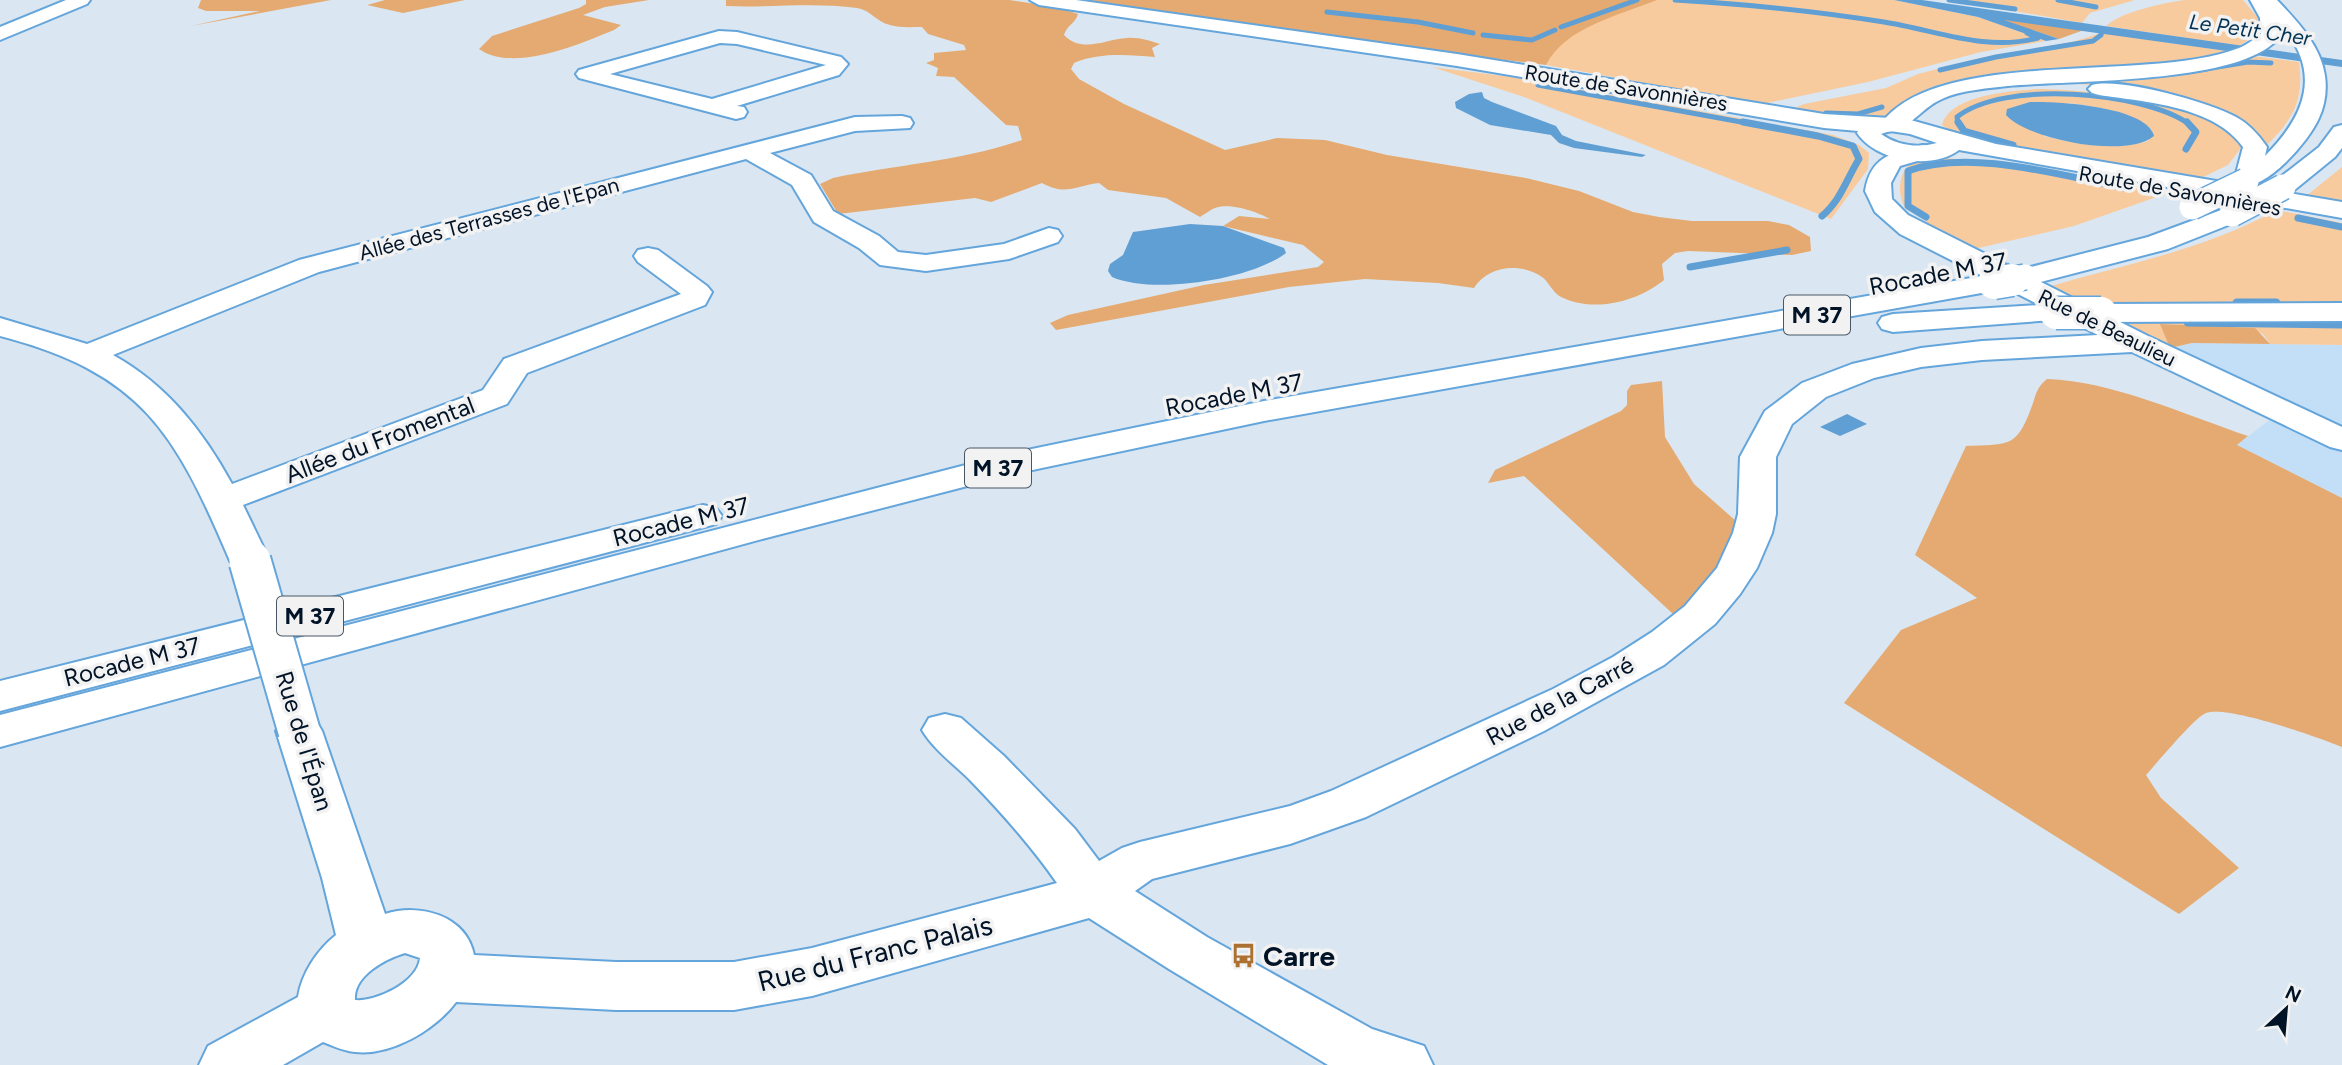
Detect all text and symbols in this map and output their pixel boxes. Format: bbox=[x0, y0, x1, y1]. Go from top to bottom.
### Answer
water label: Le Petit Cher bbox=[2187, 9, 2313, 51]
street label: Route de Savonnières bbox=[1523, 59, 1729, 116]
street label: Route de Savonnières bbox=[2077, 160, 2283, 221]
street label: Allée des Terrasses de l'Epan bbox=[356, 172, 622, 265]
street label: Rocade M 37 bbox=[1867, 246, 2009, 301]
street label: Rue de Beaulieu bbox=[2034, 283, 2180, 372]
road number: M 37 bbox=[1784, 296, 1850, 334]
street label: Rocade M 37 bbox=[1163, 367, 1305, 422]
street label: Allée du Fromental bbox=[281, 390, 479, 489]
road number: M 37 bbox=[965, 448, 1031, 488]
street label: Rocade M 37 bbox=[610, 491, 752, 552]
road number: M 37 bbox=[277, 596, 343, 636]
street label: Rocade M 37 bbox=[61, 631, 203, 692]
street label: Rue de la Carré bbox=[1481, 650, 1638, 752]
street label: Rue de l'Épan bbox=[269, 667, 339, 814]
street label: Rue du Franc Palais bbox=[754, 907, 996, 999]
place label: Carre bbox=[1263, 939, 1335, 973]
bus stop icon: Carre bbox=[1229, 942, 1257, 970]
north arrow bbox=[2251, 974, 2321, 1044]
text: N bbox=[2282, 981, 2305, 1008]

